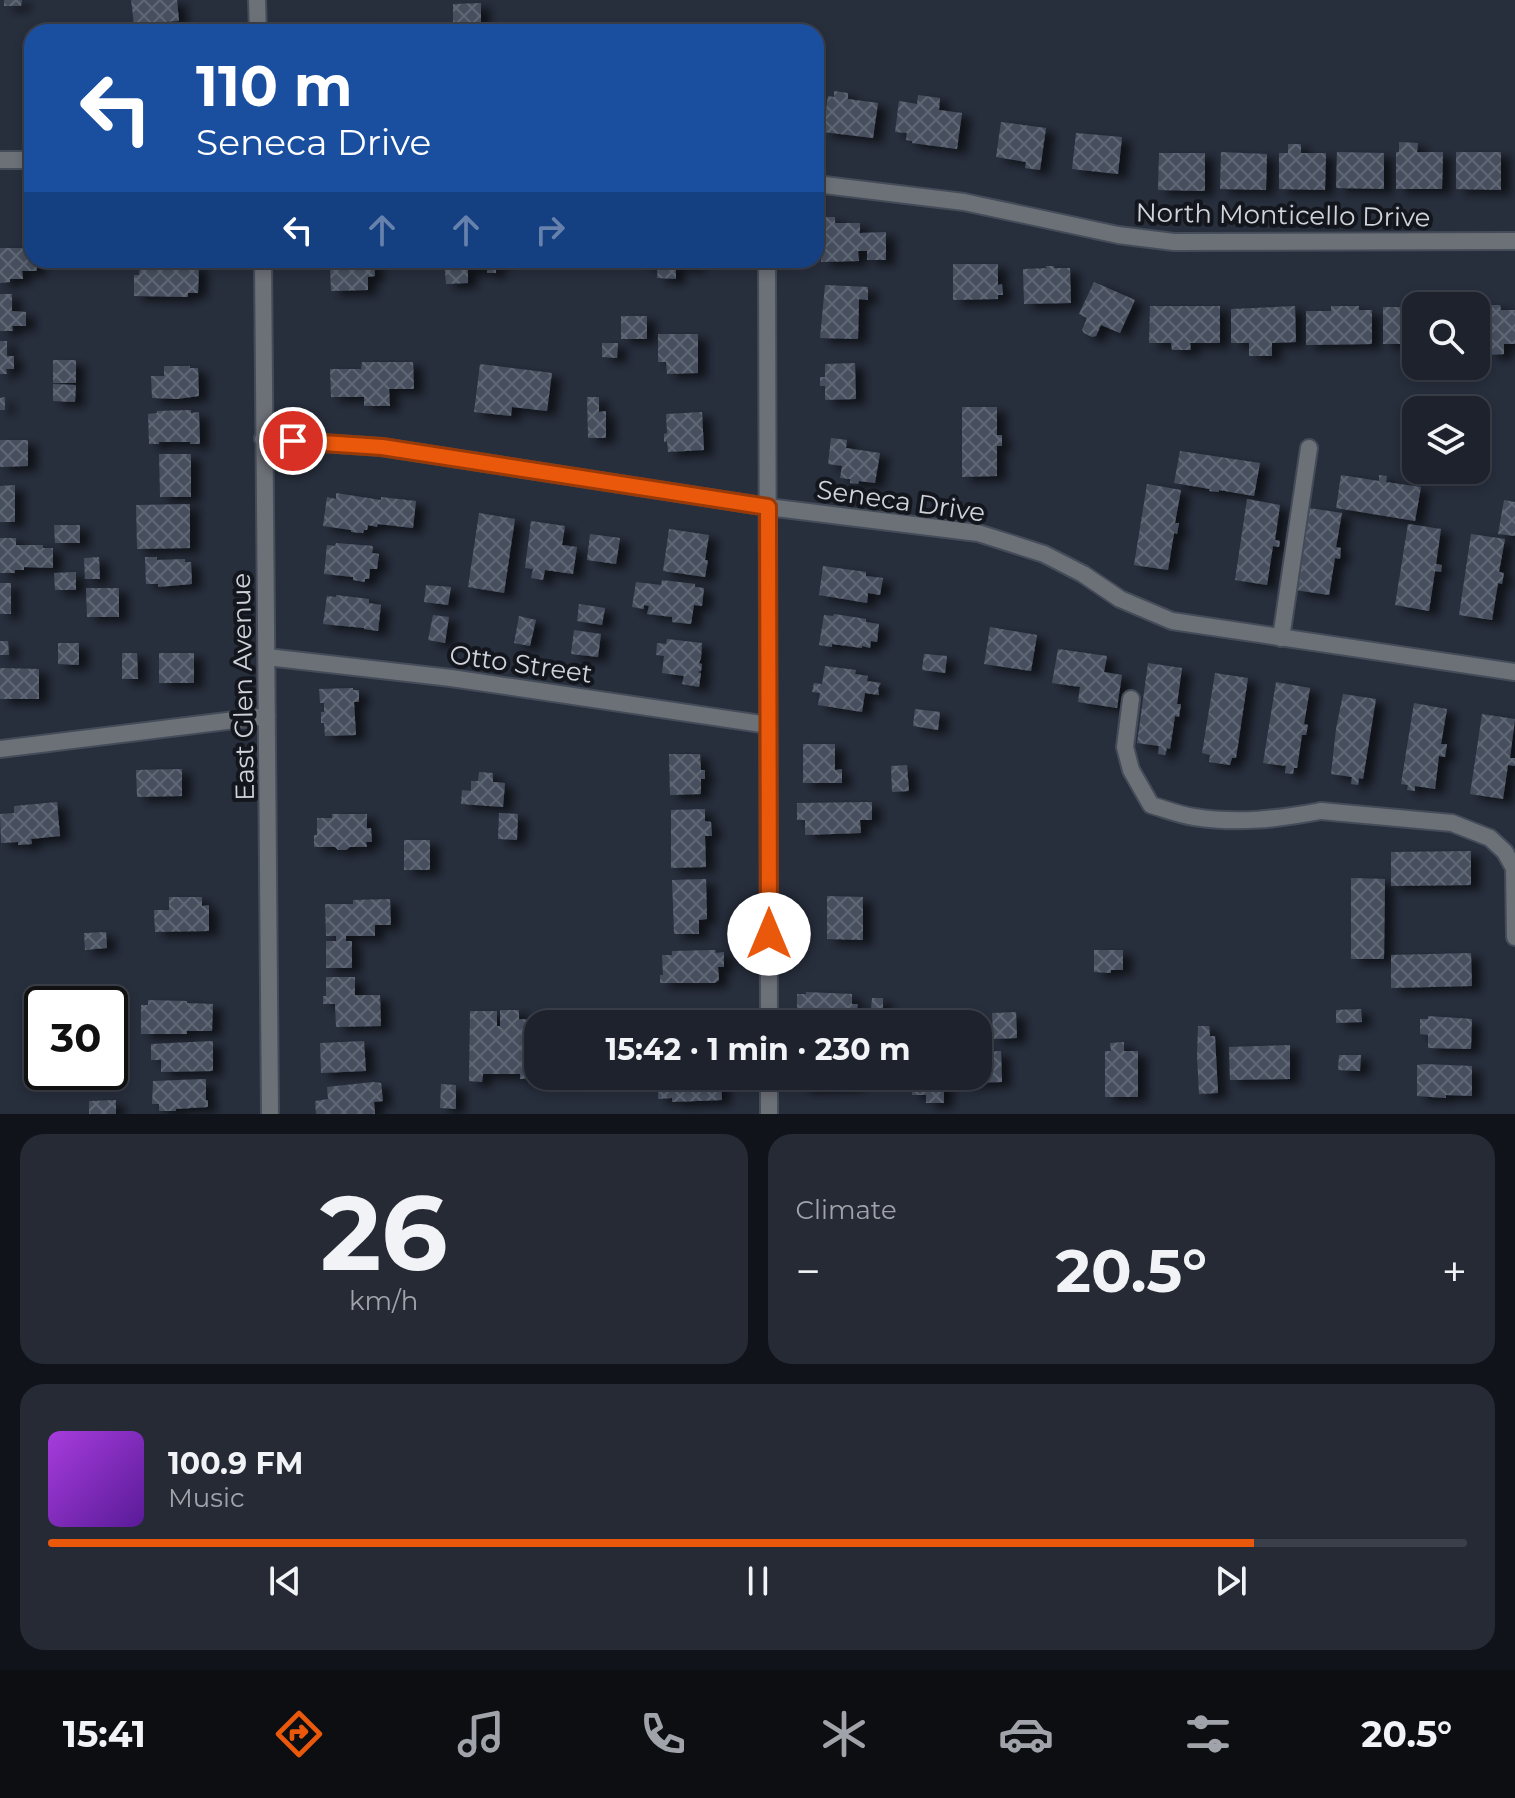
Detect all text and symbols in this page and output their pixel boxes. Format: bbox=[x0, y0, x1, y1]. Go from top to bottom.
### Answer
text: 110 m bbox=[196, 52, 353, 120]
icon: left bbox=[64, 56, 168, 160]
text: Seneca Drive bbox=[196, 120, 431, 164]
street label: North Monticello Drive bbox=[1135, 196, 1431, 234]
icon: left bbox=[276, 208, 320, 252]
icon: ahead bbox=[360, 208, 404, 252]
icon: ahead bbox=[444, 208, 488, 252]
icon: right bbox=[528, 208, 572, 252]
map controls bbox=[1402, 292, 1490, 484]
button: search bbox=[1402, 292, 1490, 380]
button: layers bbox=[1402, 396, 1490, 484]
pin bbox=[259, 407, 327, 475]
icon: arrive bbox=[271, 419, 315, 463]
street label: Seneca Drive bbox=[815, 473, 987, 529]
street label: East Glen Avenue bbox=[225, 573, 261, 801]
street label: Otto Street bbox=[448, 638, 594, 690]
position arrow bbox=[727, 892, 811, 976]
speed limit sign: 30 bbox=[24, 986, 128, 1090]
text: 15:42 · 1 min · 230 m bbox=[605, 1031, 911, 1068]
text: 26 bbox=[320, 1169, 448, 1296]
text: Climate bbox=[796, 1194, 897, 1226]
text: 20.5° bbox=[1056, 1234, 1207, 1307]
text: − bbox=[796, 1244, 821, 1298]
text: + bbox=[1442, 1244, 1467, 1298]
text: km/h bbox=[349, 1285, 418, 1317]
text: 100.9 FM bbox=[168, 1445, 303, 1482]
text: Music bbox=[168, 1482, 245, 1514]
icon: previous bbox=[263, 1559, 307, 1603]
icon: pause bbox=[736, 1559, 780, 1603]
icon: next bbox=[1209, 1559, 1253, 1603]
icon: directions bbox=[271, 1706, 327, 1762]
icon: music bbox=[453, 1706, 509, 1762]
icon: phone bbox=[635, 1706, 691, 1762]
icon: climate bbox=[816, 1706, 872, 1762]
icon: car bbox=[998, 1706, 1054, 1762]
icon: filters bbox=[1180, 1706, 1236, 1762]
text: 15:41 bbox=[63, 1712, 146, 1756]
text: 20.5° bbox=[1361, 1712, 1452, 1756]

